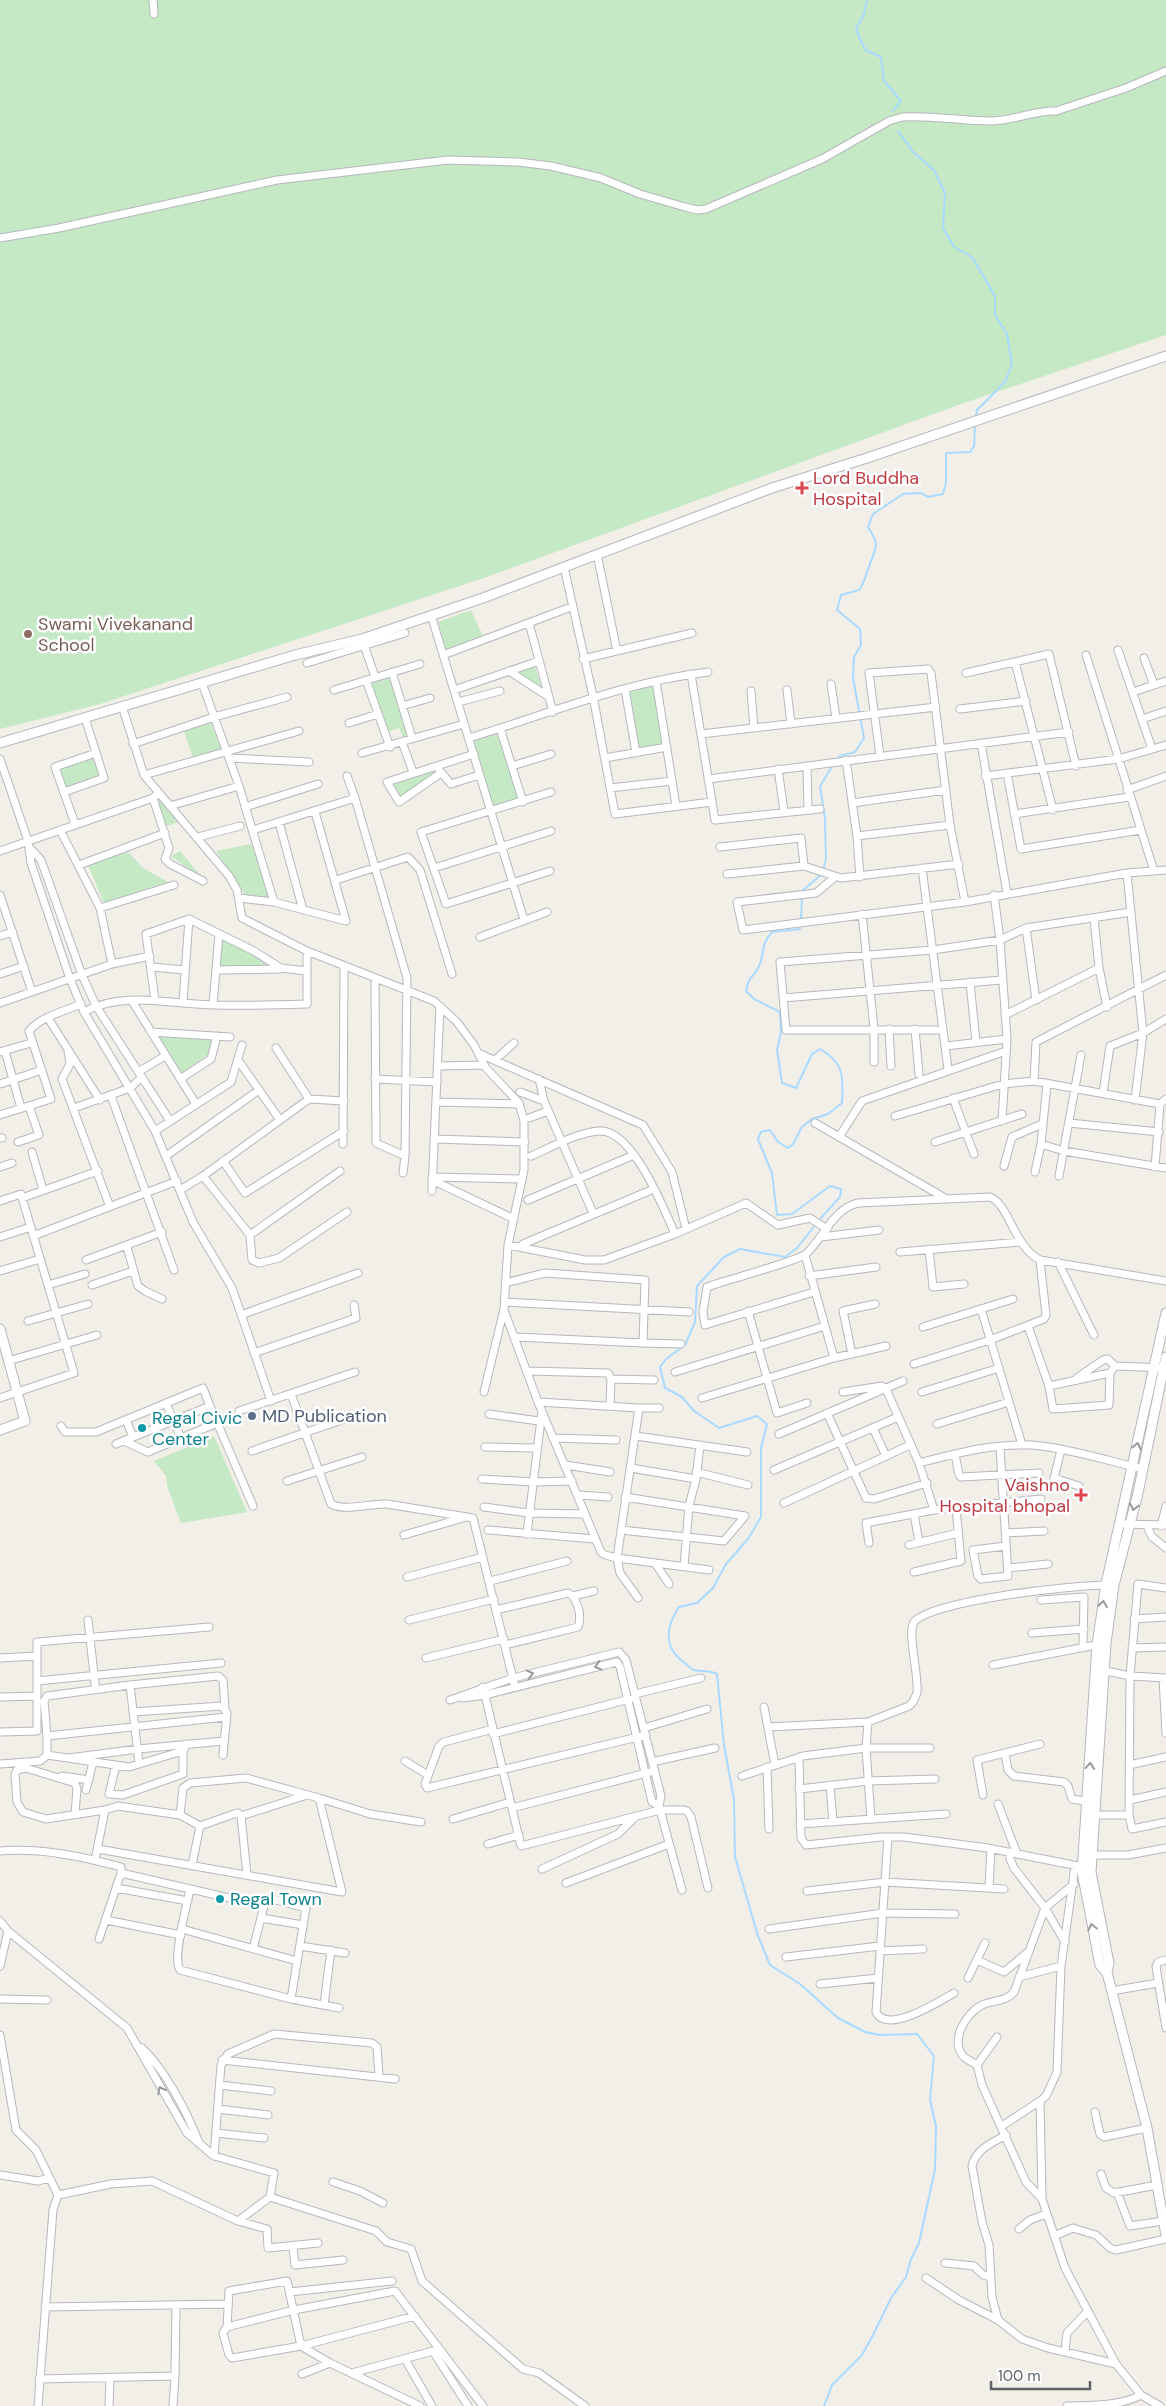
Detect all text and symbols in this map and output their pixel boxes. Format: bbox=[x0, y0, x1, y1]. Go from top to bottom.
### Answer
place label: Lord Buddha Hospital bbox=[813, 466, 919, 511]
marker: Lord Buddha Hospital bbox=[795, 481, 809, 495]
place label: Swami Vivekanand School bbox=[38, 612, 193, 657]
marker: Swami Vivekanand School bbox=[22, 628, 34, 640]
place label: MD Publication bbox=[262, 1404, 387, 1428]
place label: Regal Civic Center bbox=[152, 1406, 242, 1451]
marker: MD Publication bbox=[246, 1410, 258, 1422]
marker: Regal Civic Center bbox=[136, 1422, 148, 1434]
one-way arrow bbox=[1132, 1441, 1142, 1450]
place label: Vaishno Hospital bhopal bbox=[939, 1473, 1070, 1518]
marker: Vaishno Hospital bhopal bbox=[1074, 1488, 1088, 1502]
one-way arrow bbox=[1129, 1503, 1140, 1512]
one-way arrow bbox=[1097, 1600, 1107, 1609]
one-way arrow bbox=[593, 1660, 602, 1671]
one-way arrow bbox=[526, 1669, 535, 1680]
one-way arrow bbox=[1084, 1762, 1095, 1770]
place label: Regal Town bbox=[230, 1887, 322, 1911]
marker: Regal Town bbox=[214, 1893, 226, 1905]
one-way arrow bbox=[1088, 1923, 1098, 1932]
one-way arrow bbox=[157, 2086, 167, 2095]
scale bar bbox=[991, 2358, 1090, 2390]
text: 100 m bbox=[998, 2366, 1041, 2386]

